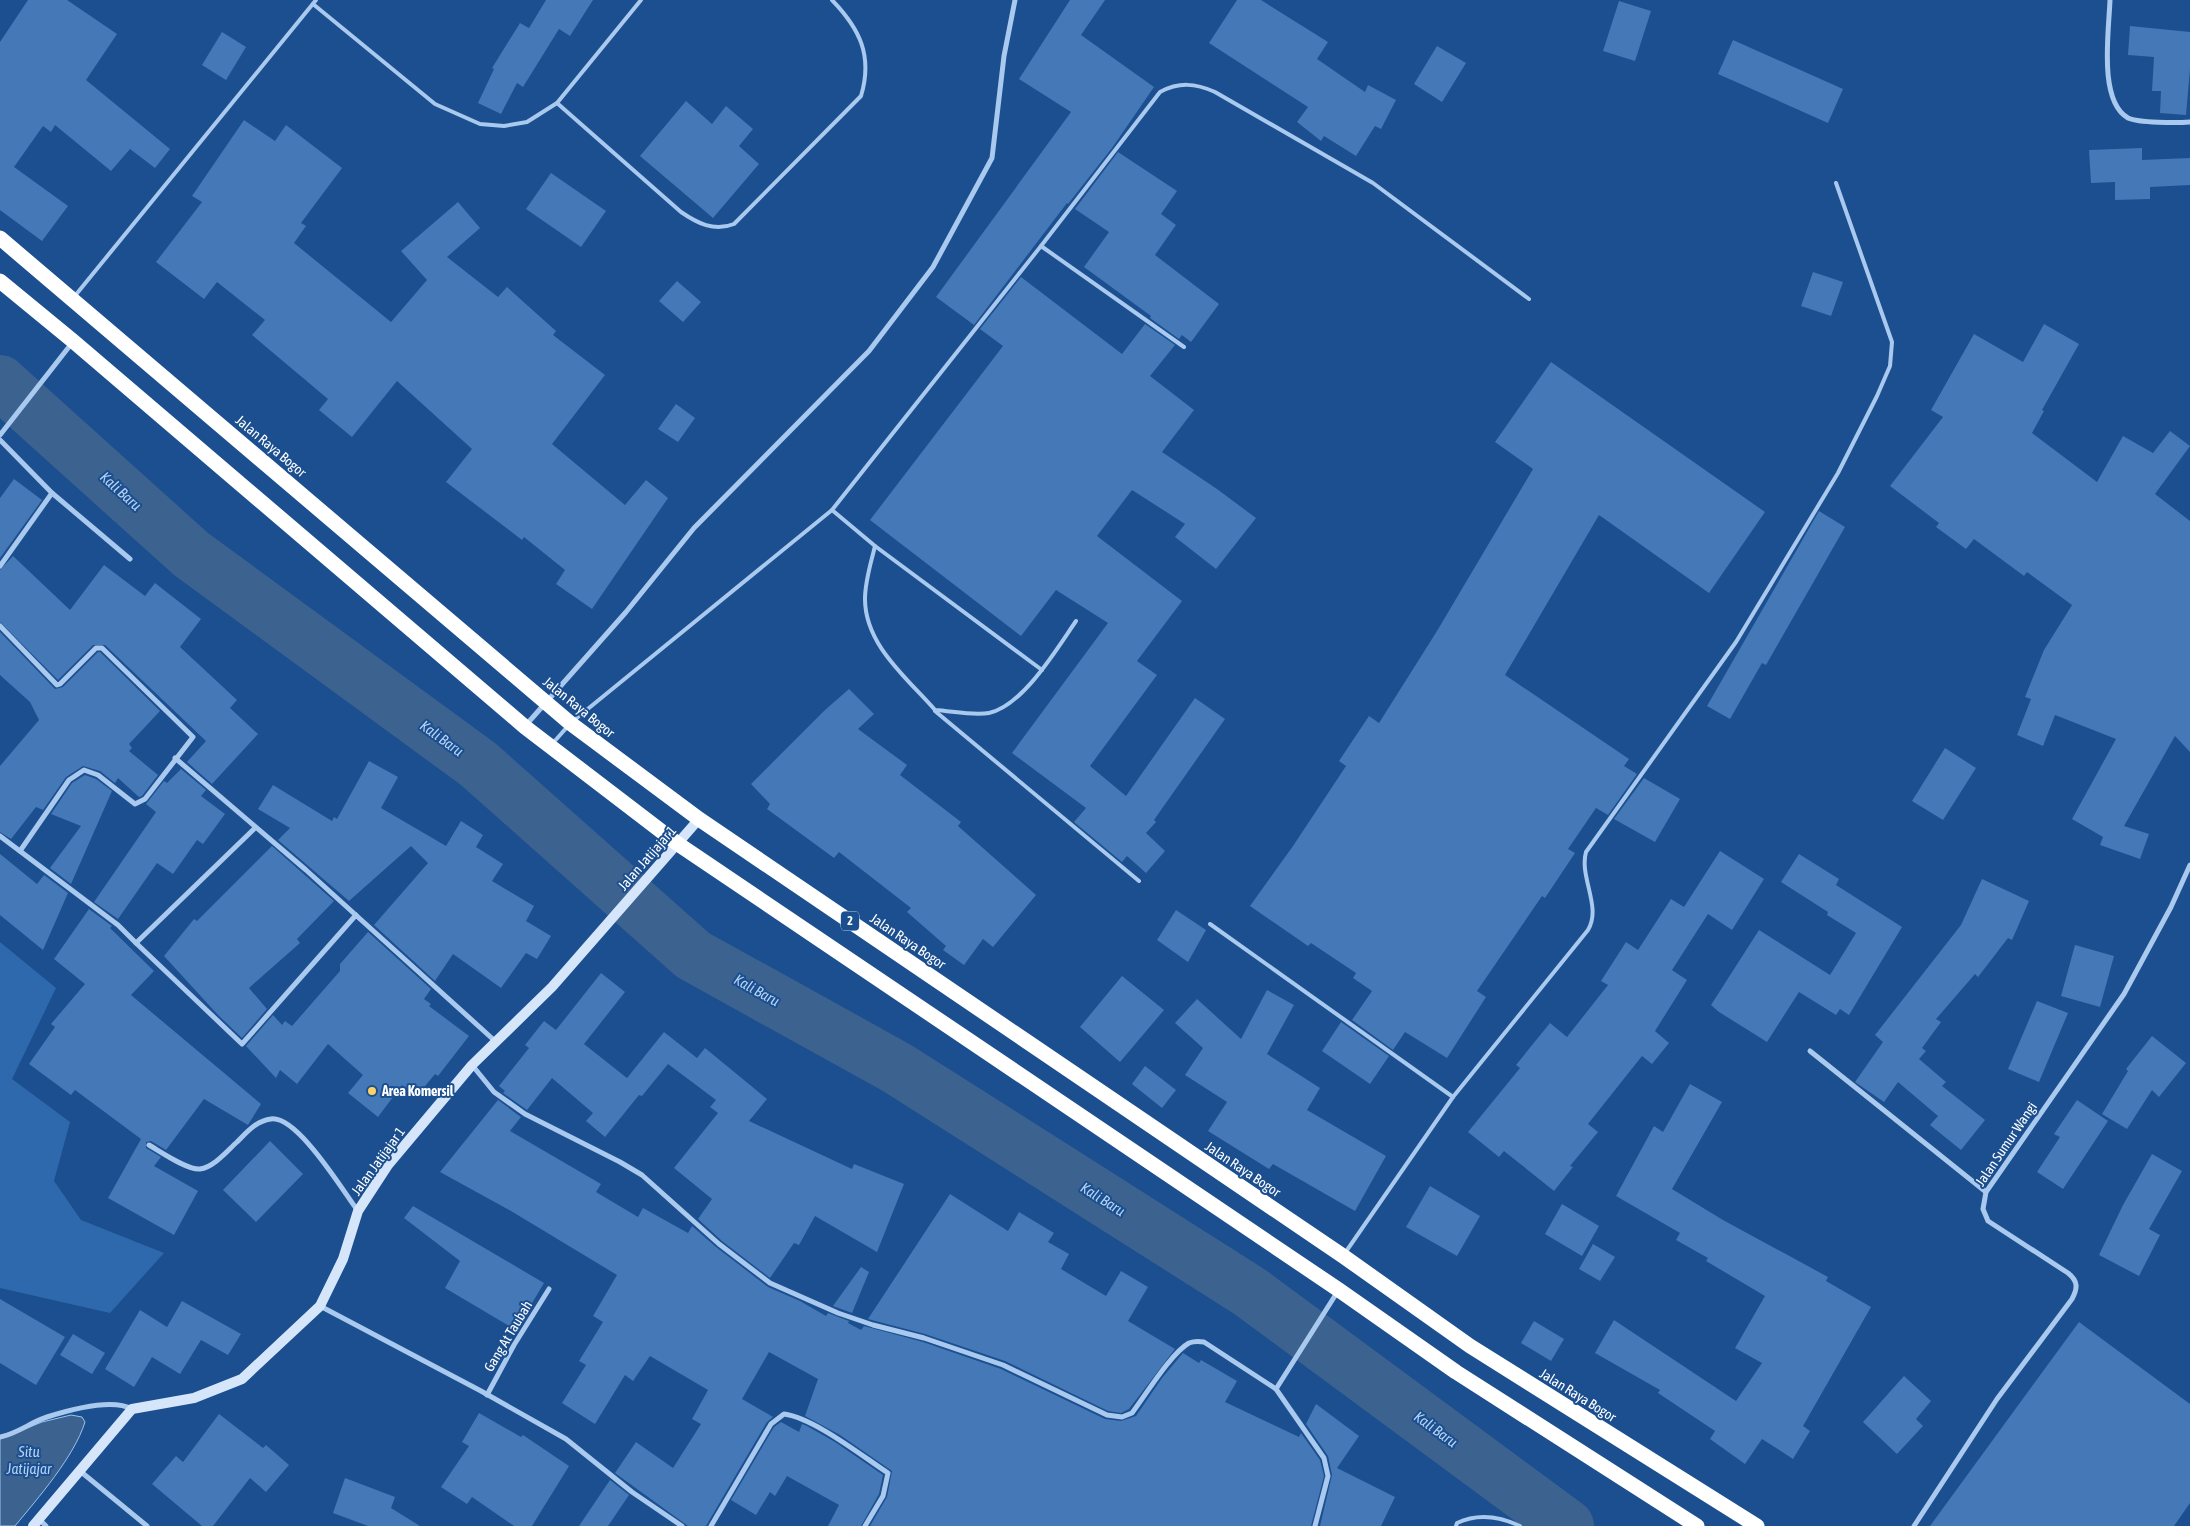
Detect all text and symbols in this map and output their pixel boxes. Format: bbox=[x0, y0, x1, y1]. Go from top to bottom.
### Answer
street label: Jalan Raya Bogor bbox=[232, 412, 310, 481]
water label: Kali Baru bbox=[97, 468, 145, 514]
street label: Jalan Raya Bogor bbox=[540, 673, 619, 741]
water label: Kali Baru bbox=[417, 717, 467, 759]
street label: Jalan Jatijajar 1 bbox=[615, 822, 679, 894]
street label: Jalan Raya Bogor bbox=[867, 910, 949, 972]
road number: 2 bbox=[841, 911, 859, 930]
water label: Kali Baru bbox=[731, 971, 783, 1009]
place label: Area Komersil bbox=[381, 1083, 454, 1099]
marker: Area Komersil bbox=[366, 1085, 378, 1097]
street label: Jalan Sumur Wangi bbox=[1972, 1099, 2040, 1189]
street label: Jalan Jatijajar 1 bbox=[348, 1124, 408, 1198]
street label: Jalan Raya Bogor bbox=[1202, 1138, 1284, 1200]
water label: Kali Baru bbox=[1078, 1179, 1128, 1219]
street label: Gang At Taubah bbox=[481, 1298, 535, 1374]
street label: Jalan Raya Bogor bbox=[1537, 1365, 1620, 1425]
water label: Kali Baru bbox=[1411, 1408, 1461, 1450]
water label: Situ Jatijajar bbox=[6, 1443, 52, 1477]

